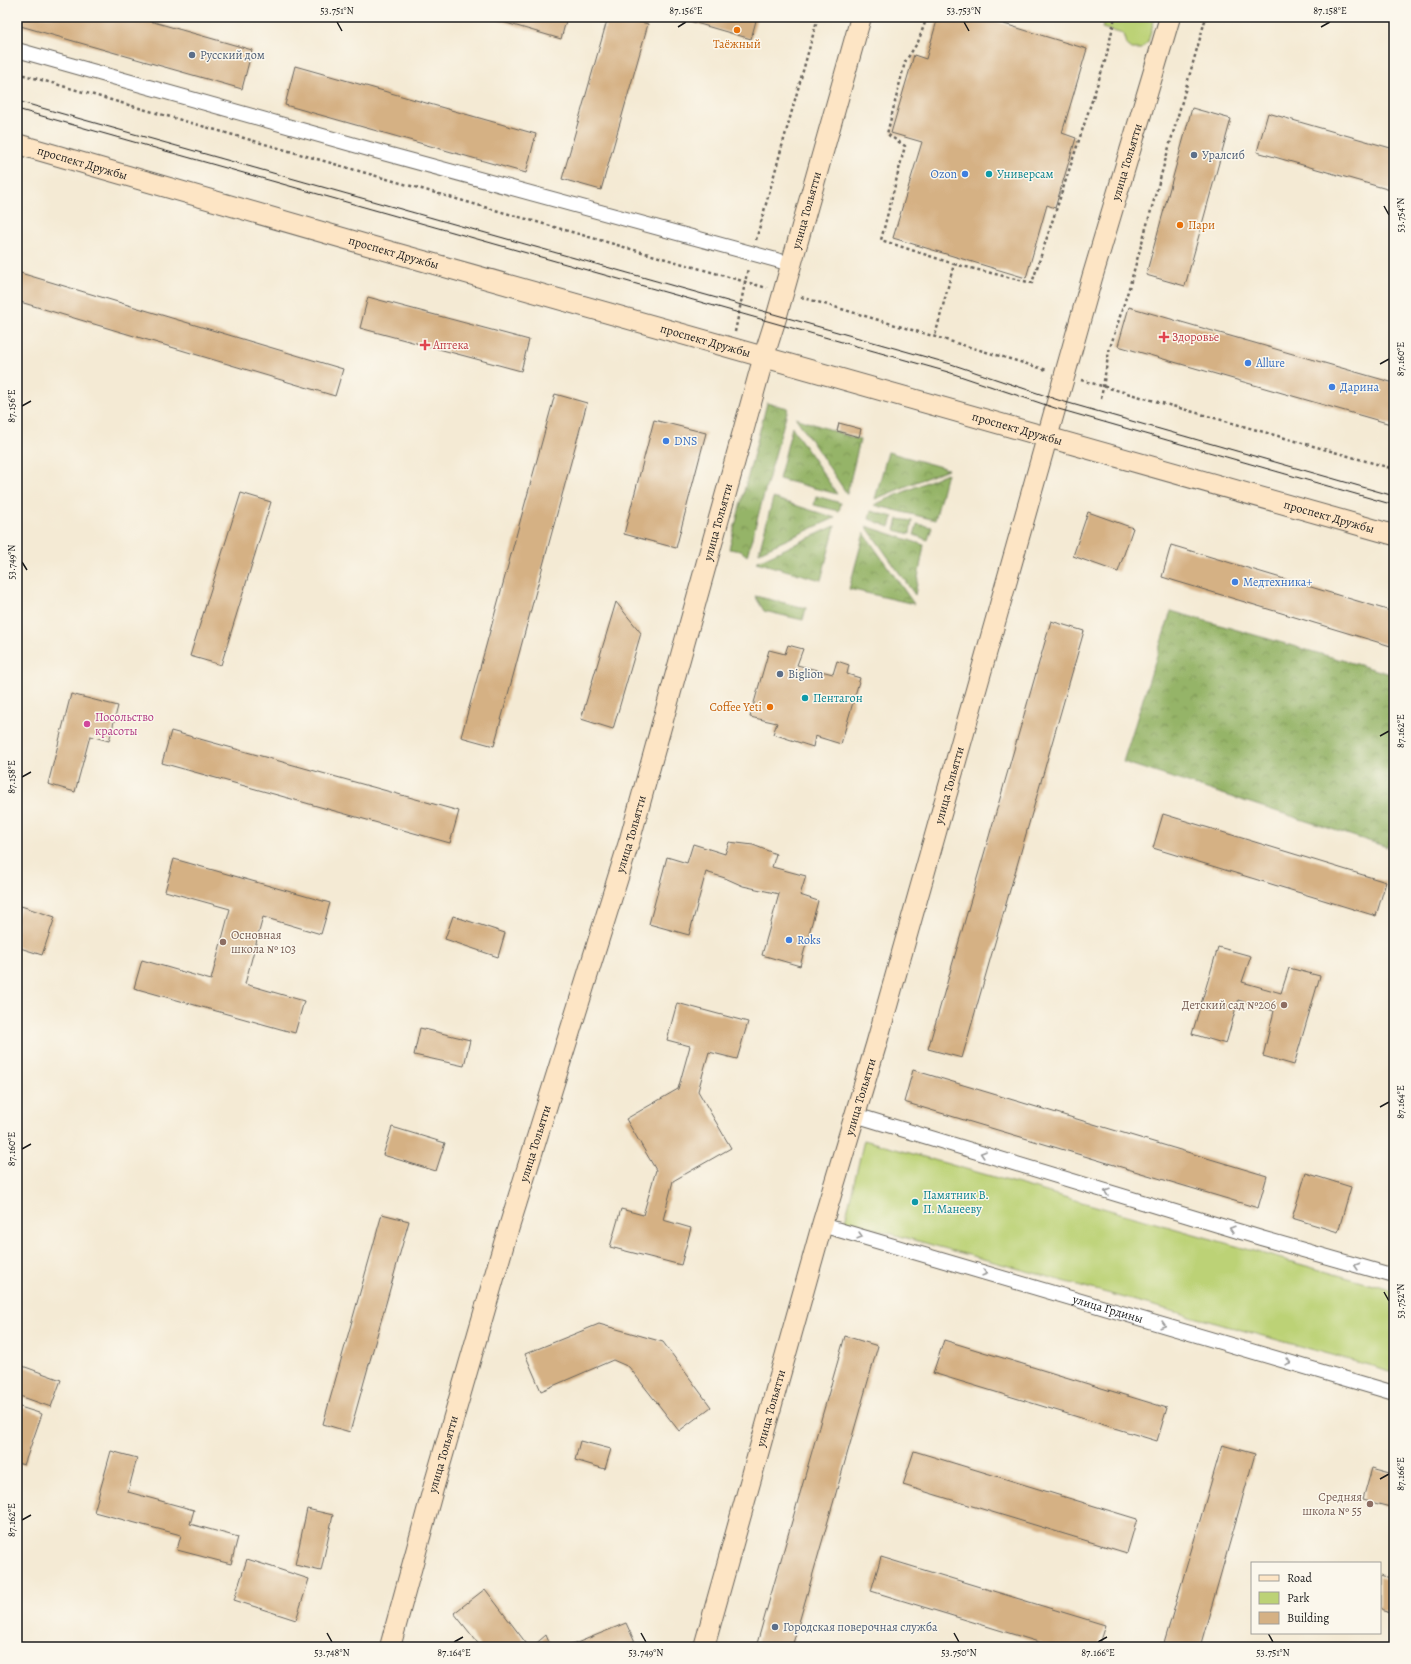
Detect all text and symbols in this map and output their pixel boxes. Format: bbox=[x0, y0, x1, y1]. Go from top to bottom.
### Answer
text: 53.751°N bbox=[320, 4, 354, 17]
text: 87.156°E bbox=[669, 4, 703, 17]
text: 53.753°N bbox=[947, 4, 981, 17]
text: 87.158°E bbox=[1313, 4, 1347, 17]
marker: Таёжный bbox=[732, 25, 742, 35]
place label: Таёжный bbox=[713, 36, 761, 52]
place label: Русский дом bbox=[200, 47, 265, 63]
marker: Русский дом bbox=[187, 50, 197, 60]
street label: улица Тольятти bbox=[1107, 122, 1146, 203]
street label: проспект Дружбы bbox=[35, 142, 129, 183]
place label: Уралсиб bbox=[1202, 147, 1245, 163]
marker: Уралсиб bbox=[1189, 150, 1199, 160]
place label: Ozon bbox=[931, 166, 957, 182]
place label: Универсам bbox=[997, 166, 1054, 182]
marker: Ozon bbox=[960, 169, 970, 179]
marker: Универсам bbox=[984, 169, 994, 179]
street label: улица Тольятти bbox=[788, 170, 825, 252]
text: 53.754°N bbox=[1394, 198, 1407, 232]
place label: Пари bbox=[1188, 217, 1215, 233]
marker: Пари bbox=[1175, 220, 1185, 230]
street label: проспект Дружбы bbox=[347, 232, 441, 273]
street label: проспект Дружбы bbox=[658, 320, 753, 361]
place label: Здоровье bbox=[1172, 329, 1219, 345]
marker: Здоровье bbox=[1159, 332, 1169, 342]
place label: Аптека bbox=[432, 337, 469, 353]
marker: Аптека bbox=[420, 340, 430, 350]
text: 87.160°E bbox=[1394, 342, 1407, 376]
place label: Allure bbox=[1255, 355, 1285, 371]
marker: Allure bbox=[1243, 358, 1253, 368]
place label: Дарина bbox=[1340, 379, 1380, 395]
marker: Дарина bbox=[1327, 382, 1337, 392]
text: 87.156°E bbox=[5, 389, 18, 423]
street label: проспект Дружбы bbox=[970, 408, 1064, 449]
place label: DNS bbox=[674, 433, 697, 449]
marker: DNS bbox=[661, 436, 671, 446]
street label: улица Тольятти bbox=[699, 481, 736, 563]
street label: проспект Дружбы bbox=[1282, 496, 1376, 537]
text: 53.749°N bbox=[5, 545, 18, 580]
place label: Медтехника+ bbox=[1243, 574, 1312, 590]
marker: Медтехника+ bbox=[1230, 577, 1240, 587]
place label: Biglion bbox=[788, 666, 824, 682]
marker: Biglion bbox=[775, 669, 785, 679]
place label: Пентагон bbox=[813, 690, 863, 706]
marker: Пентагон bbox=[800, 693, 810, 703]
place label: Coffee Yeti bbox=[710, 699, 762, 715]
marker: Coffee Yeti bbox=[765, 702, 775, 712]
place label: Посольство красоты bbox=[95, 709, 154, 739]
text: 87.162°E bbox=[1394, 714, 1407, 748]
marker: Посольство красоты bbox=[82, 719, 92, 729]
street label: улица Тольятти bbox=[930, 745, 968, 827]
text: 87.158°E bbox=[5, 760, 18, 794]
street label: улица Тольятти bbox=[612, 794, 650, 876]
place label: Основная школа № 103 bbox=[231, 927, 296, 957]
place label: Roks bbox=[797, 932, 821, 948]
marker: Roks bbox=[784, 935, 794, 945]
marker: Основная школа № 103 bbox=[218, 937, 228, 947]
place label: Детский сад №206 bbox=[1182, 997, 1276, 1013]
marker: Детский сад №206 bbox=[1279, 1000, 1289, 1010]
street label: улица Тольятти bbox=[841, 1056, 880, 1138]
text: 87.164°E bbox=[1394, 1085, 1407, 1119]
street label: улица Тольятти bbox=[515, 1103, 555, 1185]
text: 87.160°E bbox=[5, 1132, 18, 1166]
one-way arrow bbox=[980, 1150, 987, 1159]
place label: Памятник В. П. Манееву bbox=[923, 1187, 989, 1217]
one-way arrow bbox=[1104, 1188, 1111, 1197]
marker: Памятник В. П. Манееву bbox=[910, 1197, 920, 1207]
one-way arrow bbox=[1228, 1225, 1235, 1234]
one-way arrow bbox=[856, 1231, 863, 1240]
one-way arrow bbox=[1353, 1262, 1360, 1271]
one-way arrow bbox=[981, 1268, 988, 1277]
text: 53.752°N bbox=[1394, 1284, 1407, 1318]
street label: улица Грдины bbox=[1070, 1291, 1145, 1327]
one-way arrow bbox=[1159, 1320, 1166, 1329]
one-way arrow bbox=[1284, 1357, 1291, 1366]
street label: улица Тольятти bbox=[752, 1368, 789, 1450]
street label: улица Тольятти bbox=[424, 1414, 462, 1496]
text: 87.166°E bbox=[1394, 1457, 1407, 1491]
place label: Средняя школа № 55 bbox=[1302, 1489, 1362, 1519]
marker: Средняя школа № 55 bbox=[1365, 1499, 1375, 1509]
text: 87.162°E bbox=[5, 1503, 18, 1537]
legend bbox=[1251, 1562, 1381, 1634]
text: Road bbox=[1287, 1570, 1313, 1586]
text: Park bbox=[1287, 1590, 1310, 1606]
text: Building bbox=[1287, 1610, 1329, 1626]
place label: Городская поверочная служба bbox=[783, 1619, 938, 1635]
marker: Городская поверочная служба bbox=[770, 1622, 780, 1632]
text: 53.748°N bbox=[314, 1646, 350, 1659]
text: 87.164°E bbox=[437, 1646, 471, 1659]
text: 53.749°N bbox=[629, 1646, 664, 1659]
text: 53.750°N bbox=[941, 1646, 977, 1659]
text: 87.166°E bbox=[1081, 1646, 1115, 1659]
text: 53.751°N bbox=[1256, 1646, 1290, 1659]

